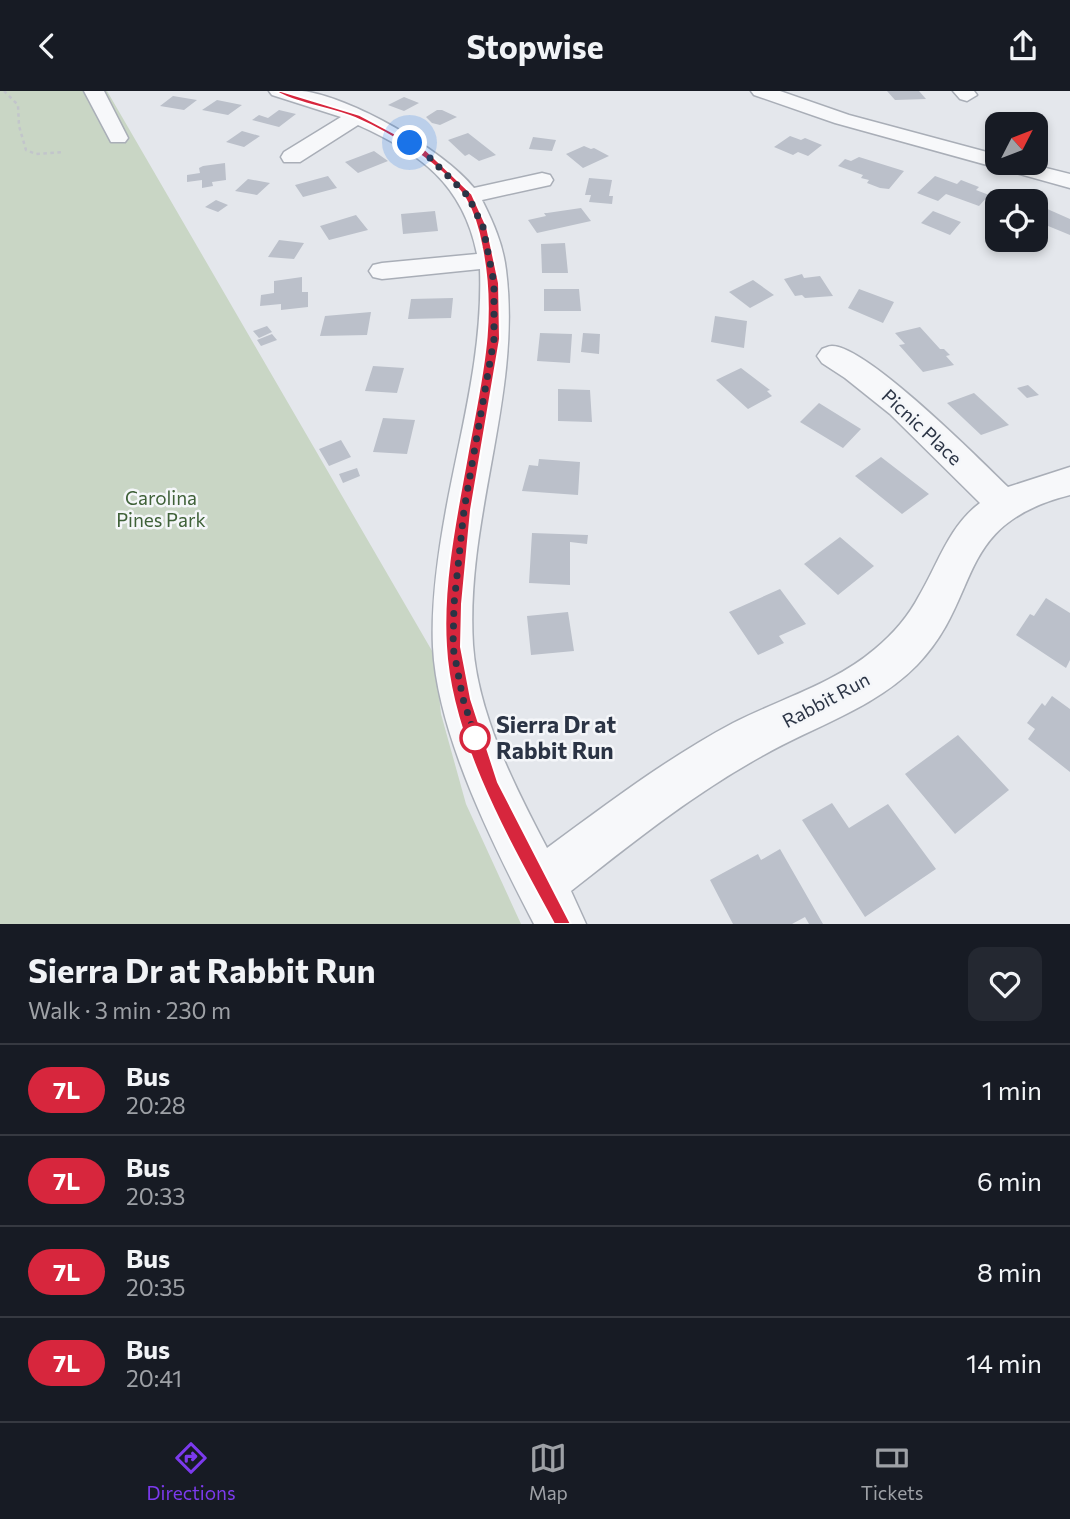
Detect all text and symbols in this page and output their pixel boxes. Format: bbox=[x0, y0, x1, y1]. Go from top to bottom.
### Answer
text: Stopwise bbox=[466, 26, 604, 66]
icon: back bbox=[28, 27, 66, 65]
icon: share bbox=[1004, 27, 1042, 65]
north arrow bbox=[985, 112, 1048, 175]
map controls bbox=[985, 112, 1048, 252]
your location bbox=[392, 125, 427, 160]
button: locate bbox=[985, 189, 1048, 252]
street label: Picnic Place bbox=[878, 384, 967, 470]
park label: Carolina Pines Park bbox=[116, 486, 206, 531]
street label: Rabbit Run bbox=[778, 667, 873, 732]
place label: Sierra Dr at Rabbit Run bbox=[496, 710, 616, 764]
marker: Sierra Dr at Rabbit Run bbox=[460, 723, 490, 753]
button: heart bbox=[968, 947, 1042, 1021]
text: Sierra Dr at Rabbit Run bbox=[28, 949, 376, 990]
text: Walk · 3 min · 230 m bbox=[28, 996, 231, 1024]
text: Bus bbox=[126, 1060, 170, 1091]
text: 1 min bbox=[982, 1074, 1042, 1105]
text: 7L bbox=[53, 1075, 80, 1104]
text: 20:28 bbox=[126, 1091, 186, 1119]
text: Bus bbox=[126, 1151, 170, 1182]
text: 6 min bbox=[977, 1165, 1042, 1196]
text: 7L bbox=[53, 1166, 80, 1195]
text: 20:33 bbox=[126, 1182, 185, 1210]
text: Bus bbox=[126, 1242, 170, 1273]
text: 8 min bbox=[977, 1256, 1042, 1287]
text: 7L bbox=[53, 1257, 80, 1286]
text: 20:35 bbox=[126, 1273, 185, 1301]
text: Bus bbox=[126, 1333, 170, 1364]
text: 14 min bbox=[966, 1347, 1042, 1378]
text: 7L bbox=[53, 1348, 80, 1377]
text: 20:41 bbox=[126, 1364, 182, 1392]
tab: Directions bbox=[147, 1439, 236, 1504]
tab: Map bbox=[529, 1439, 568, 1504]
tab: Tickets bbox=[861, 1439, 923, 1504]

